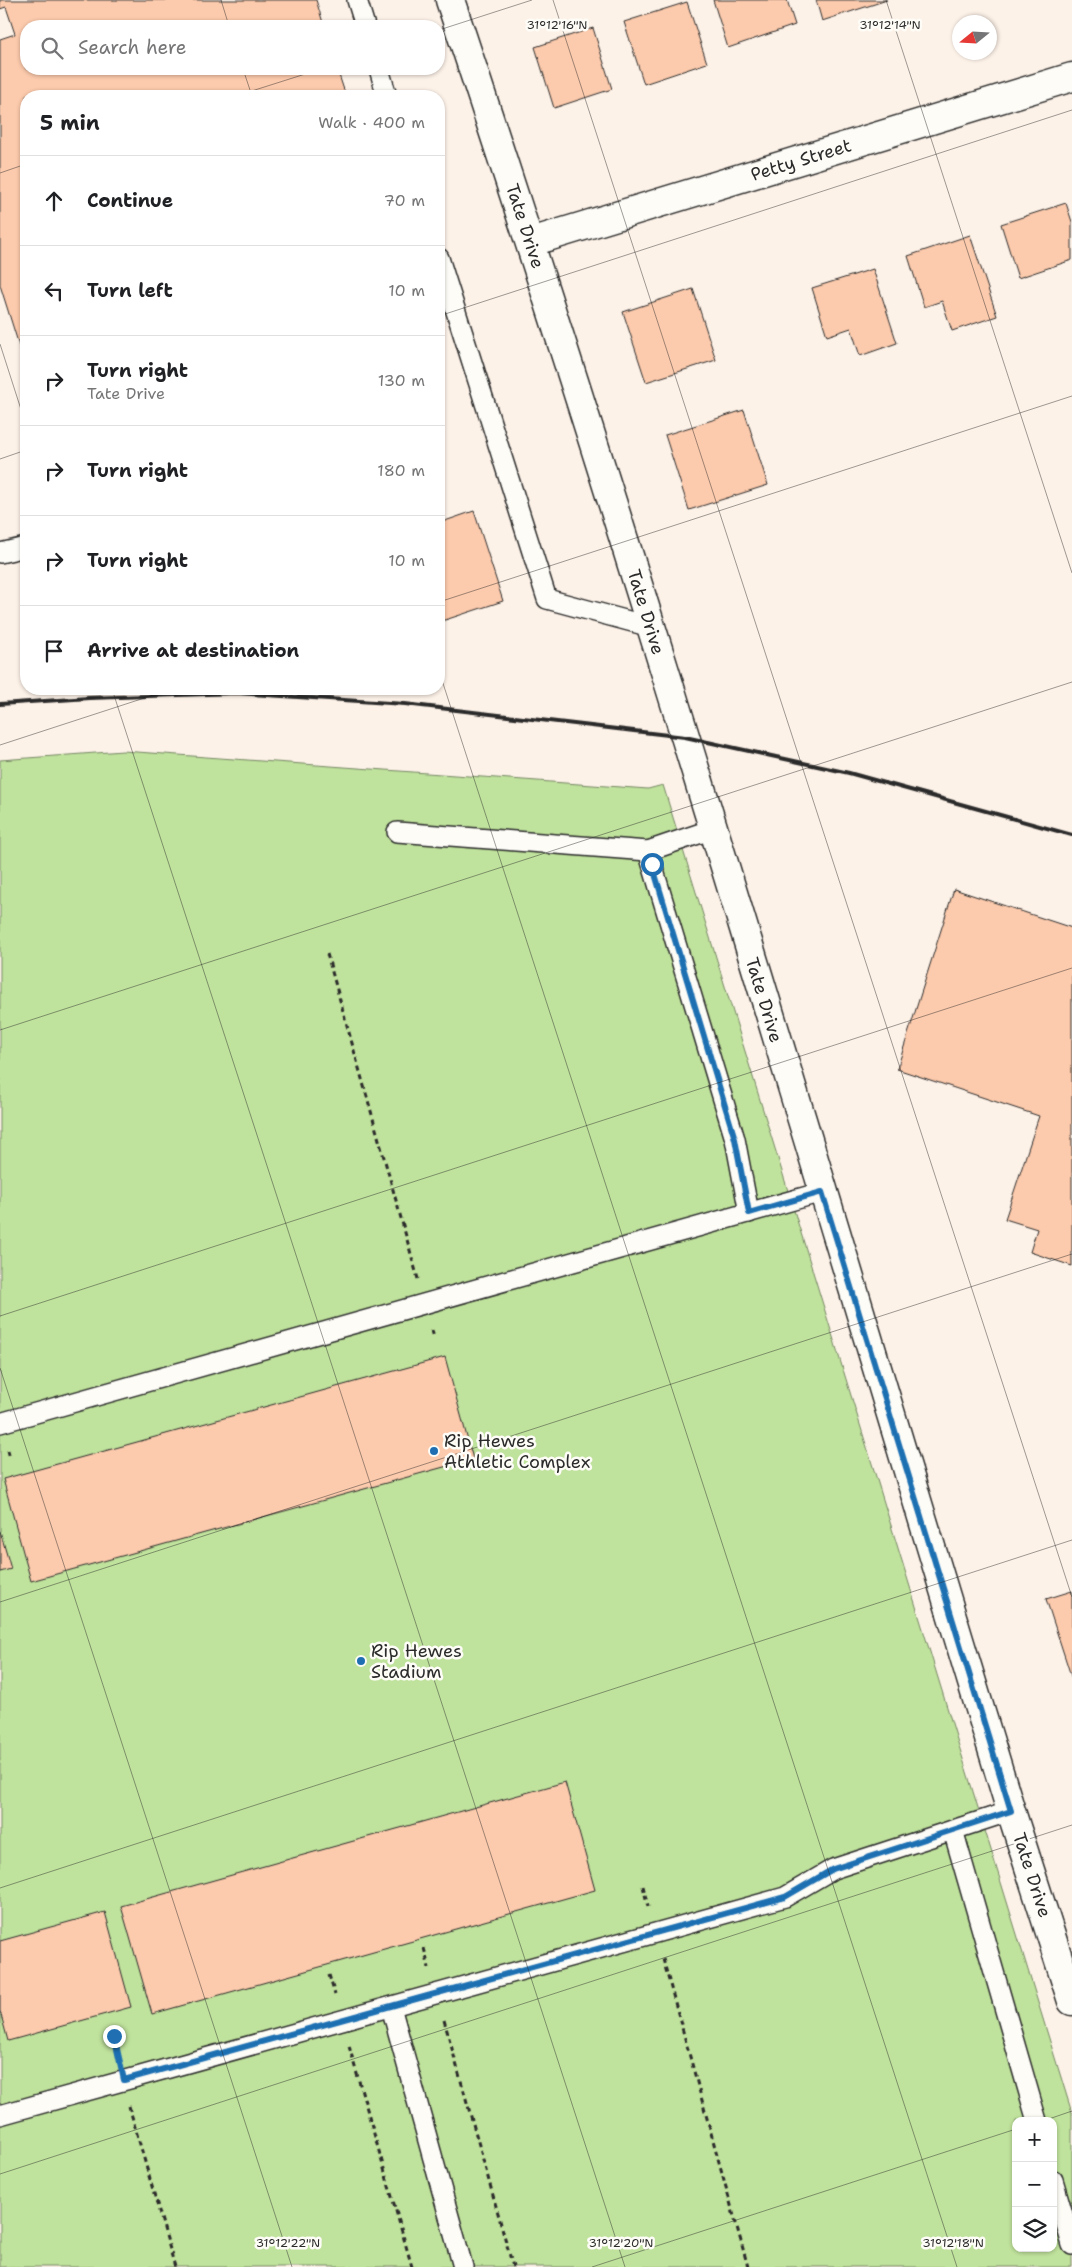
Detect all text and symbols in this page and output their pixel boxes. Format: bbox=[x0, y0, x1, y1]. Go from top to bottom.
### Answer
north arrow bbox=[952, 15, 997, 60]
text: 31°12'16"N bbox=[527, 17, 587, 33]
text: 31°12'14"N bbox=[859, 17, 921, 33]
search box bbox=[20, 20, 445, 75]
icon: search bbox=[38, 34, 66, 62]
text: Search here bbox=[78, 35, 187, 60]
text: 5 min bbox=[40, 109, 100, 137]
text: Walk · 400 m bbox=[318, 112, 425, 133]
street label: Petty Street bbox=[748, 133, 854, 187]
street label: Tate Drive bbox=[500, 181, 550, 271]
icon: ahead bbox=[40, 187, 68, 215]
text: Continue bbox=[87, 188, 173, 213]
text: 70 m bbox=[384, 190, 425, 211]
icon: left bbox=[40, 277, 68, 305]
text: Turn left bbox=[87, 278, 173, 303]
text: 10 m bbox=[388, 280, 425, 301]
text: Turn right bbox=[87, 358, 188, 383]
icon: right bbox=[40, 367, 68, 395]
text: 130 m bbox=[378, 370, 425, 391]
text: Tate Drive bbox=[87, 383, 165, 404]
icon: right bbox=[40, 457, 68, 485]
text: Turn right bbox=[87, 458, 188, 483]
text: 180 m bbox=[377, 460, 425, 481]
icon: right bbox=[40, 547, 68, 575]
text: Turn right bbox=[87, 548, 188, 573]
text: 10 m bbox=[388, 550, 425, 571]
street label: Tate Drive bbox=[622, 567, 670, 657]
icon: arrive bbox=[40, 637, 68, 665]
text: Arrive at destination bbox=[87, 638, 299, 663]
route start bbox=[641, 853, 664, 876]
street label: Tate Drive bbox=[740, 955, 788, 1045]
place label: Rip Hewes Athletic Complex bbox=[444, 1429, 590, 1474]
marker: Rip Hewes Athletic Complex bbox=[428, 1445, 440, 1457]
place label: Rip Hewes Stadium bbox=[371, 1639, 462, 1684]
marker: Rip Hewes Stadium bbox=[355, 1655, 367, 1667]
street label: Tate Drive bbox=[1007, 1830, 1057, 1920]
route end bbox=[103, 2025, 126, 2048]
map controls bbox=[1012, 2117, 1057, 2252]
button: + bbox=[1012, 2117, 1057, 2162]
button: − bbox=[1012, 2162, 1057, 2207]
button: layers bbox=[1012, 2207, 1057, 2252]
text: 31°12'22"N bbox=[256, 2235, 320, 2251]
text: 31°12'20"N bbox=[589, 2235, 653, 2251]
text: 31°12'18"N bbox=[922, 2235, 984, 2251]

